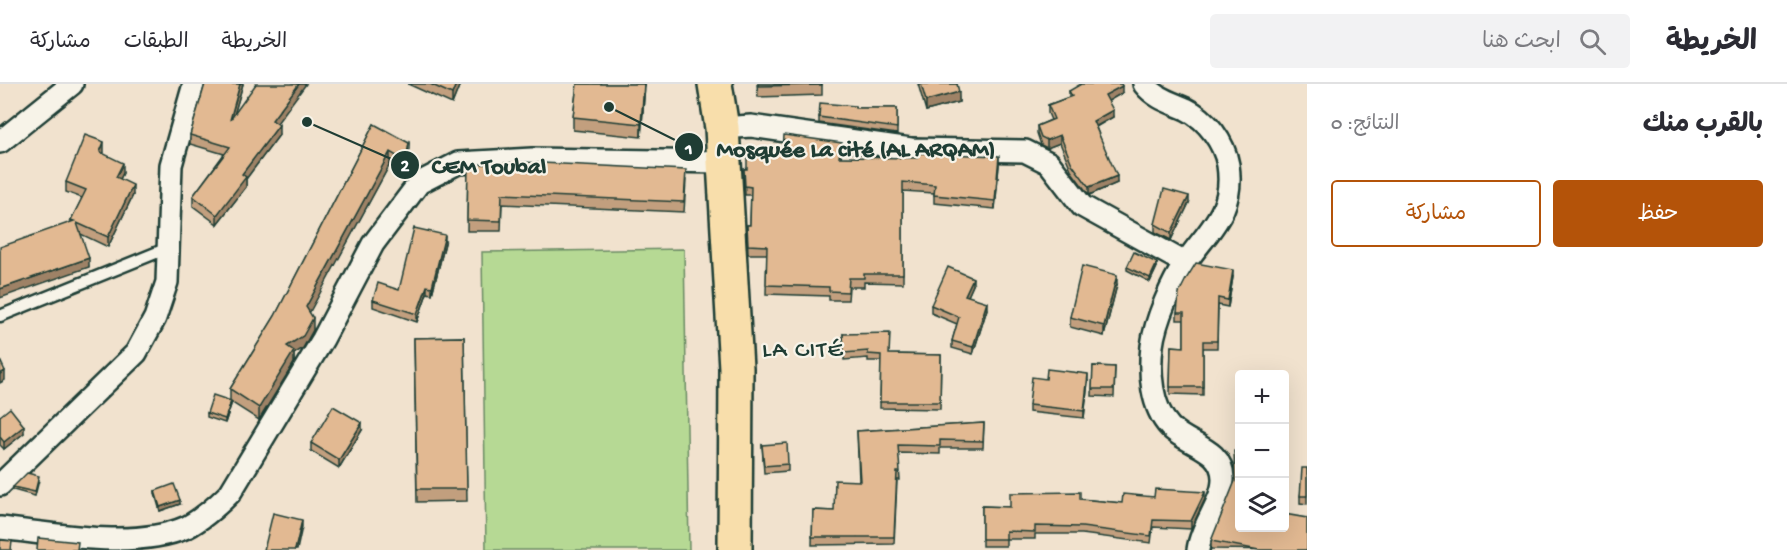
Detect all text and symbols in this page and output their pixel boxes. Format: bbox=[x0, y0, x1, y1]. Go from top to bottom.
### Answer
search box bbox=[1210, 14, 1630, 68]
icon: search bbox=[1576, 25, 1609, 58]
text: الخريطة bbox=[1666, 27, 1757, 60]
text: ابحث هنا bbox=[1482, 30, 1561, 56]
text: مشاركة bbox=[30, 31, 91, 56]
text: الطبقات bbox=[124, 31, 189, 56]
text: الخريطة bbox=[222, 31, 287, 56]
text: بالقرب منك bbox=[1643, 111, 1763, 142]
text: النتائج: 0 bbox=[1331, 114, 1400, 137]
callout: Mosquée La cité (AL ARQAM) bbox=[674, 126, 1007, 168]
text: Mosquée La cité (AL ARQAM) bbox=[717, 137, 995, 166]
text: 1 bbox=[684, 140, 693, 161]
callout: CEM Toubal bbox=[390, 144, 558, 186]
text: CEM Toubal bbox=[432, 154, 546, 183]
text: 2 bbox=[401, 157, 410, 178]
button: مشاركة bbox=[1331, 180, 1541, 247]
button: حفظ bbox=[1553, 180, 1763, 247]
district label: LA CITÉ bbox=[762, 337, 844, 366]
map controls bbox=[1235, 370, 1289, 532]
button: + bbox=[1235, 370, 1289, 424]
button: − bbox=[1235, 424, 1289, 478]
button: layers bbox=[1235, 478, 1289, 532]

